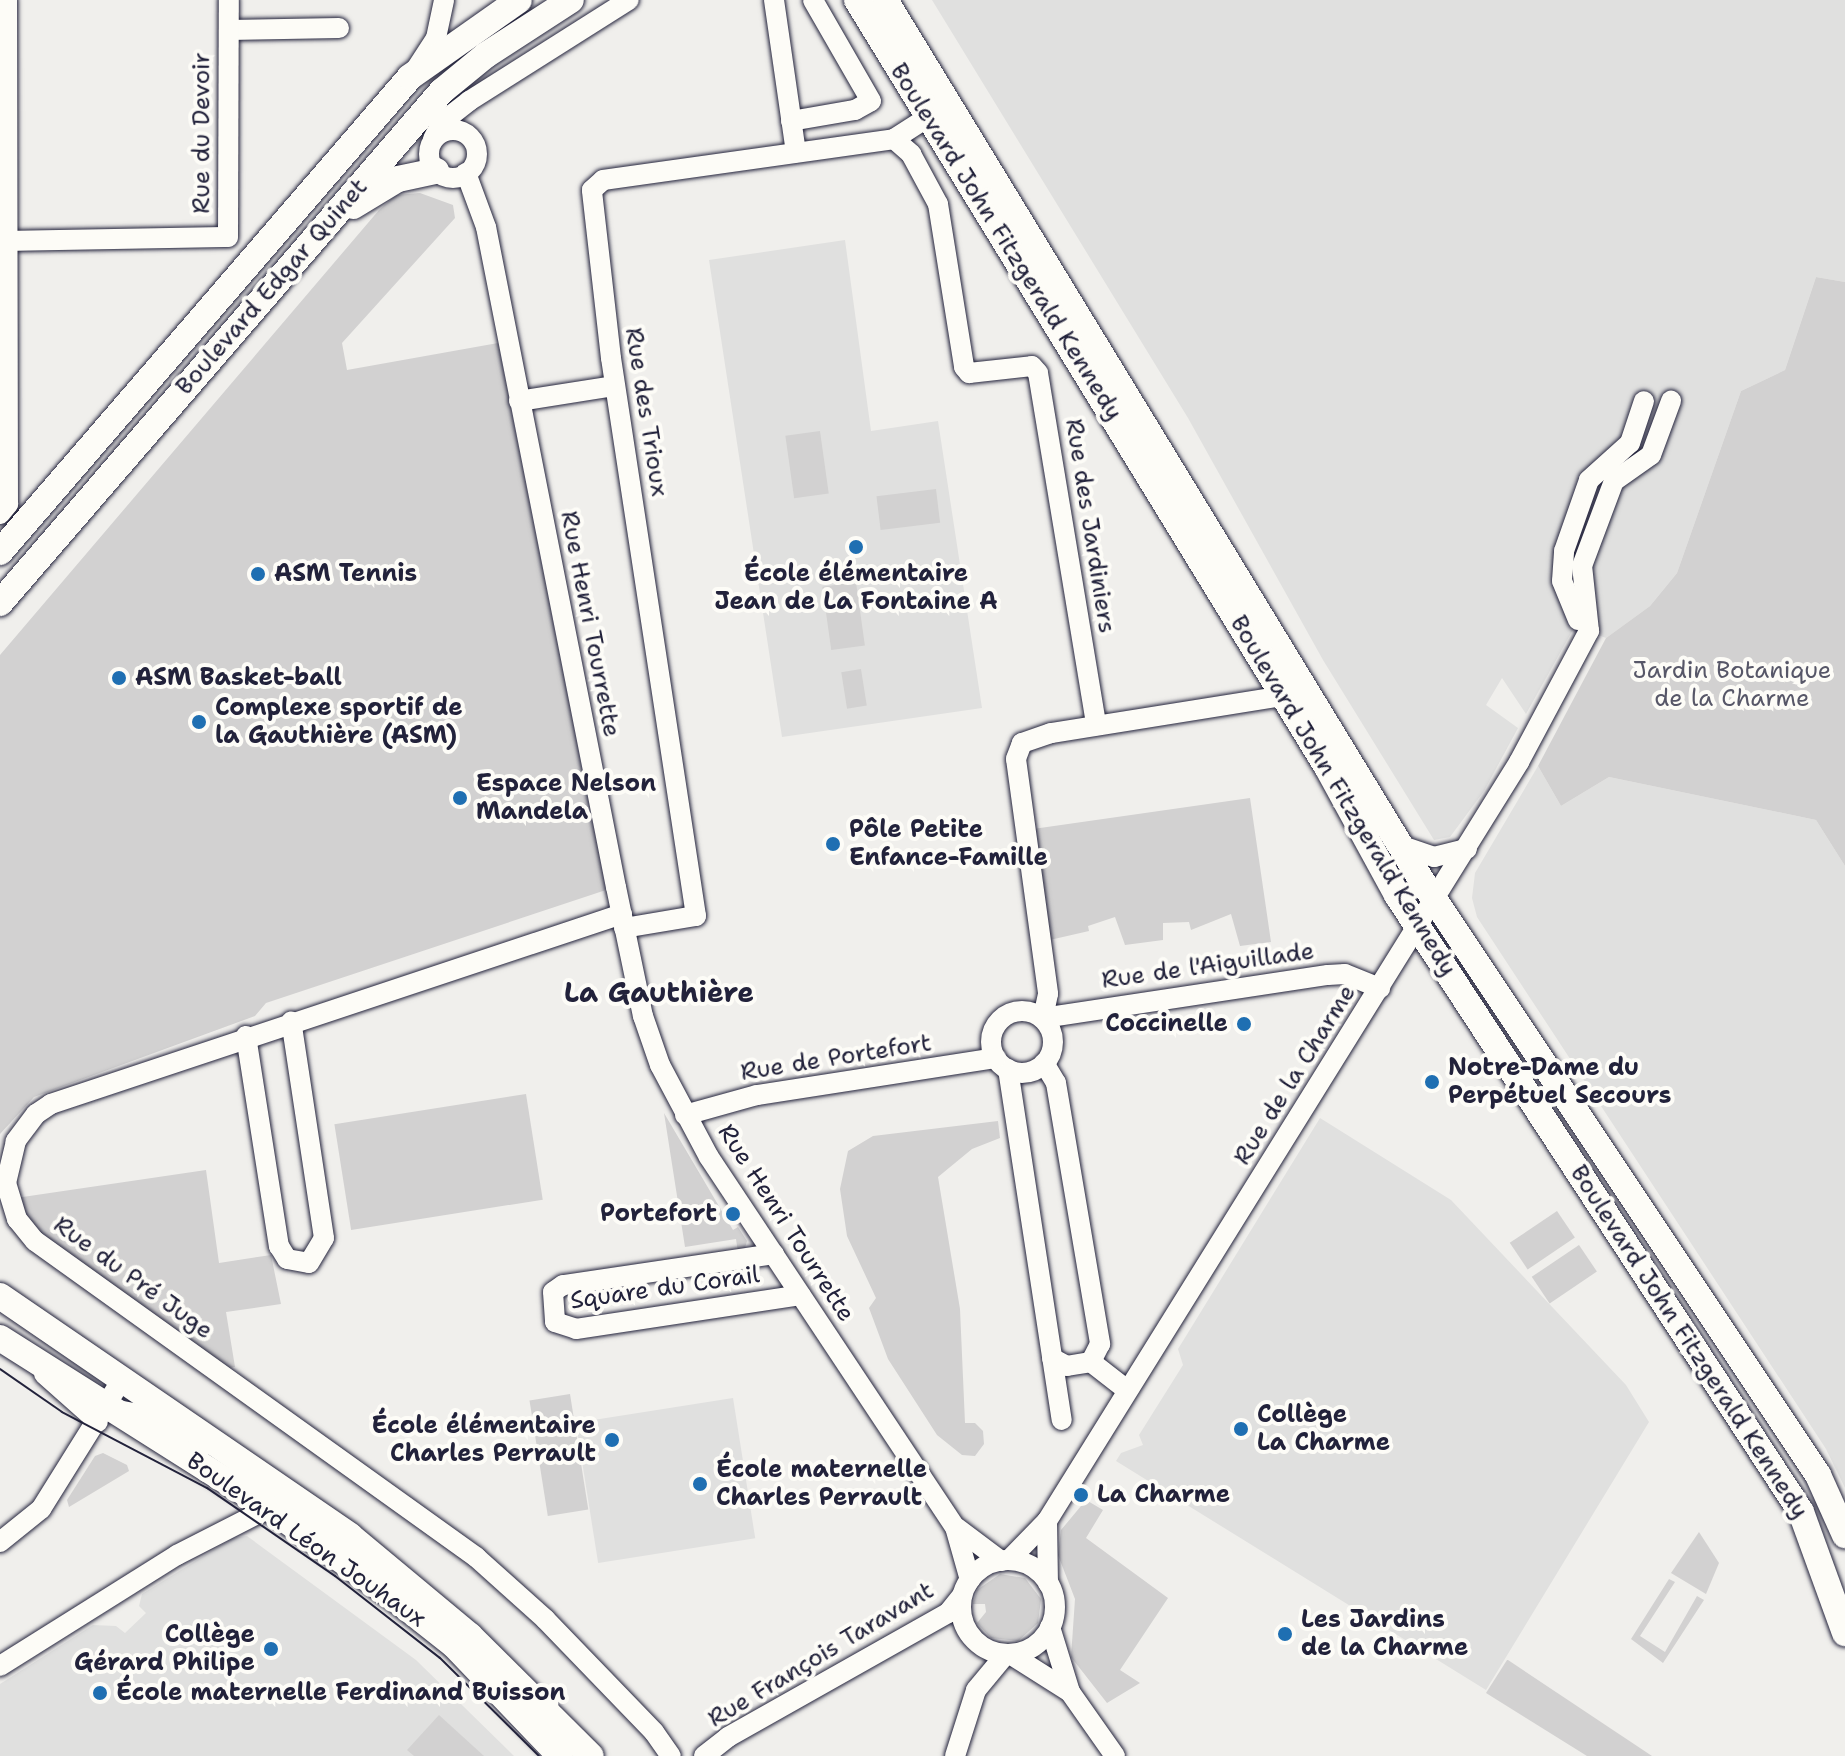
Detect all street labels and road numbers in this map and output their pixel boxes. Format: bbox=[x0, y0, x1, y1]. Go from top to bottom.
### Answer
street label: Rue du Devoir bbox=[188, 52, 216, 214]
street label: Boulevard John Fitzgerald Kennedy bbox=[884, 58, 1128, 426]
street label: Boulevard Edgar Quinet bbox=[170, 173, 374, 401]
street label: Rue des Trioux bbox=[618, 326, 674, 498]
street label: Rue des Jardiniers bbox=[1059, 417, 1121, 635]
street label: Rue Henri Tourrette bbox=[554, 509, 626, 739]
street label: Boulevard John Fitzgerald Kennedy bbox=[1224, 611, 1462, 981]
street label: Rue de l'Aiguillade bbox=[1100, 937, 1316, 995]
street label: Rue de la Charme bbox=[1228, 980, 1362, 1170]
street label: Rue de Portefort bbox=[739, 1029, 933, 1087]
street label: Rue Henri Tourrette bbox=[711, 1119, 861, 1327]
street label: Boulevard John Fitzgerald Kennedy bbox=[1564, 1160, 1814, 1524]
street label: Rue du Pré Juge bbox=[48, 1211, 218, 1345]
street label: Square du Corail bbox=[569, 1260, 761, 1316]
street label: Boulevard Léon Jouhaux bbox=[181, 1446, 431, 1634]
street label: Rue François Taravant bbox=[703, 1576, 939, 1734]

